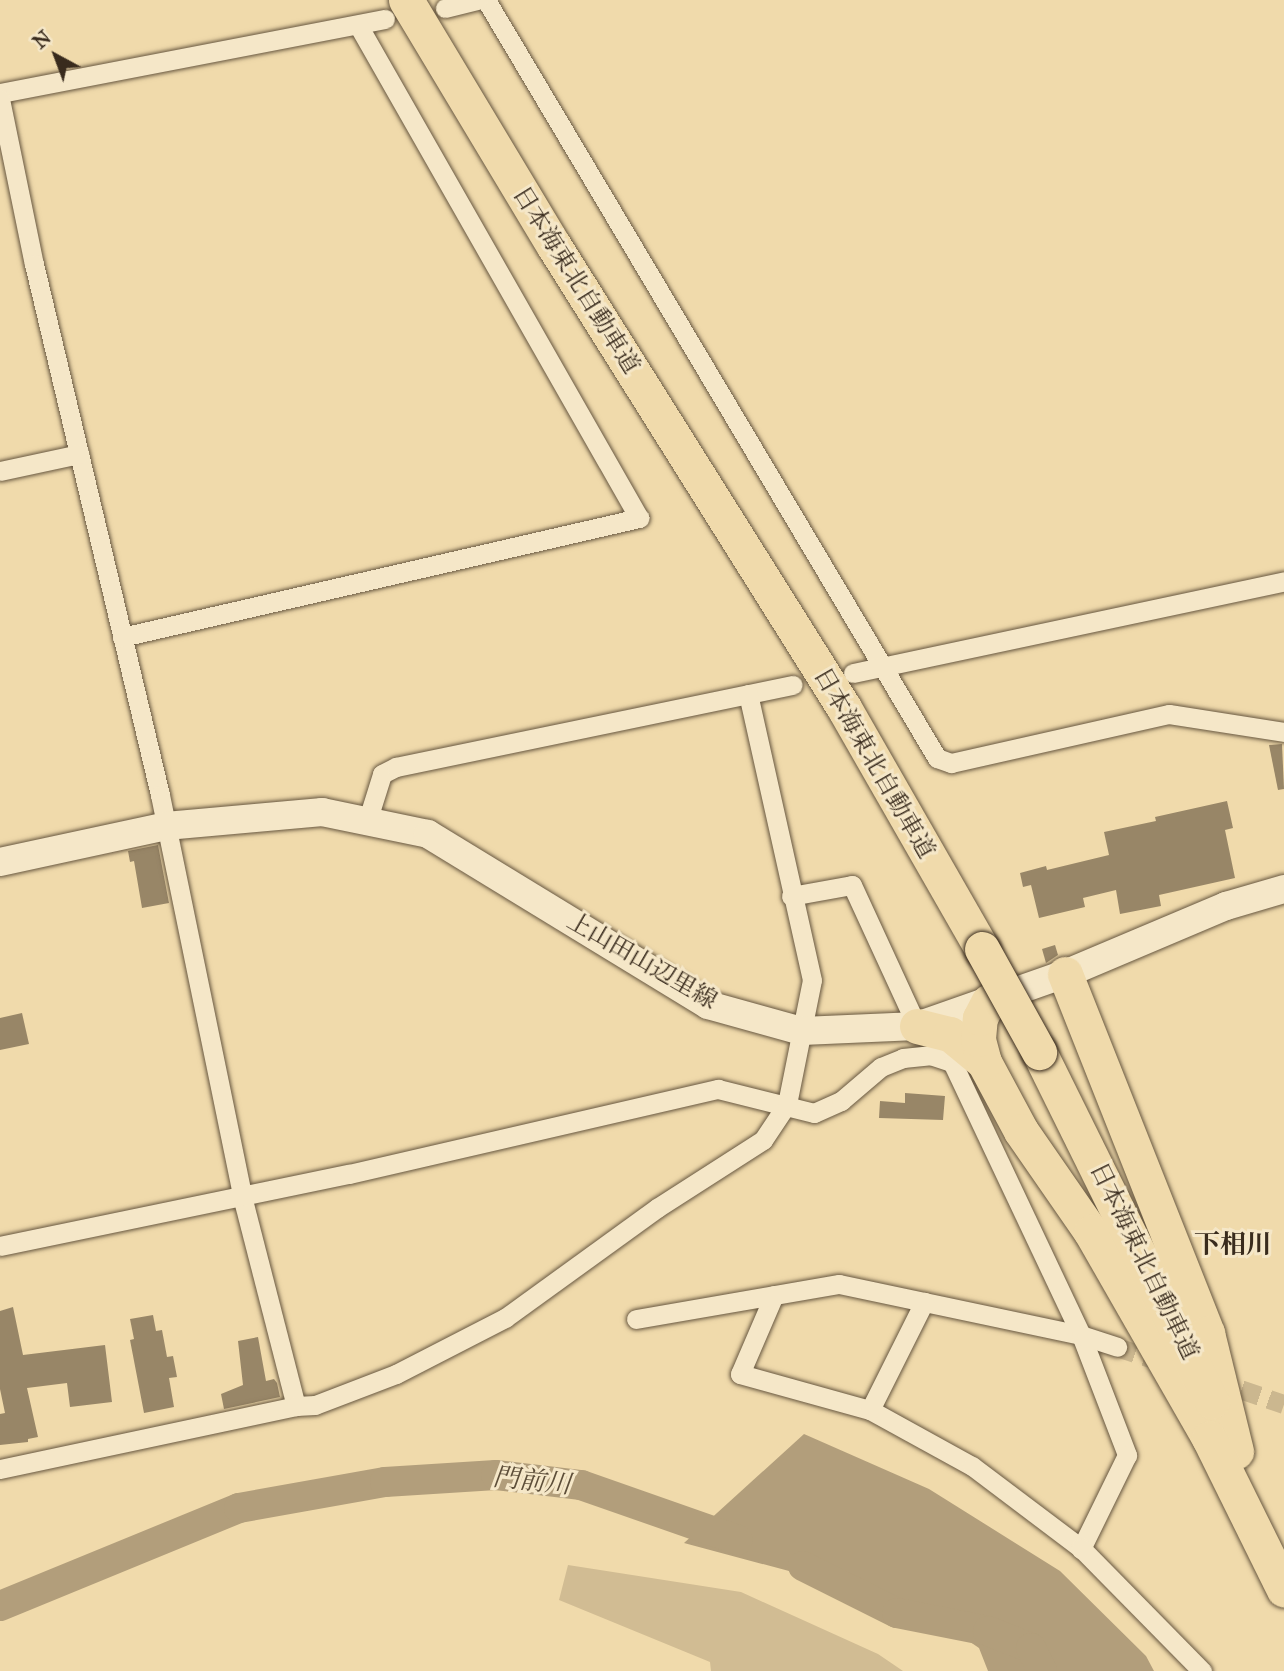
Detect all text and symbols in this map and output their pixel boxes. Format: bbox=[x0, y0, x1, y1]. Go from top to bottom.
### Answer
north arrow bbox=[21, 21, 91, 91]
text: N bbox=[28, 26, 56, 54]
street label: 日本海東北自動車道 bbox=[507, 181, 645, 379]
street label: 日本海東北自動車道 bbox=[808, 662, 940, 864]
street label: 上山田山辺里線 bbox=[562, 907, 722, 1015]
street label: 日本海東北自動車道 bbox=[1084, 1158, 1204, 1364]
district label: 下相川 bbox=[1194, 1229, 1272, 1261]
water label: 門前川 bbox=[492, 1461, 572, 1501]

